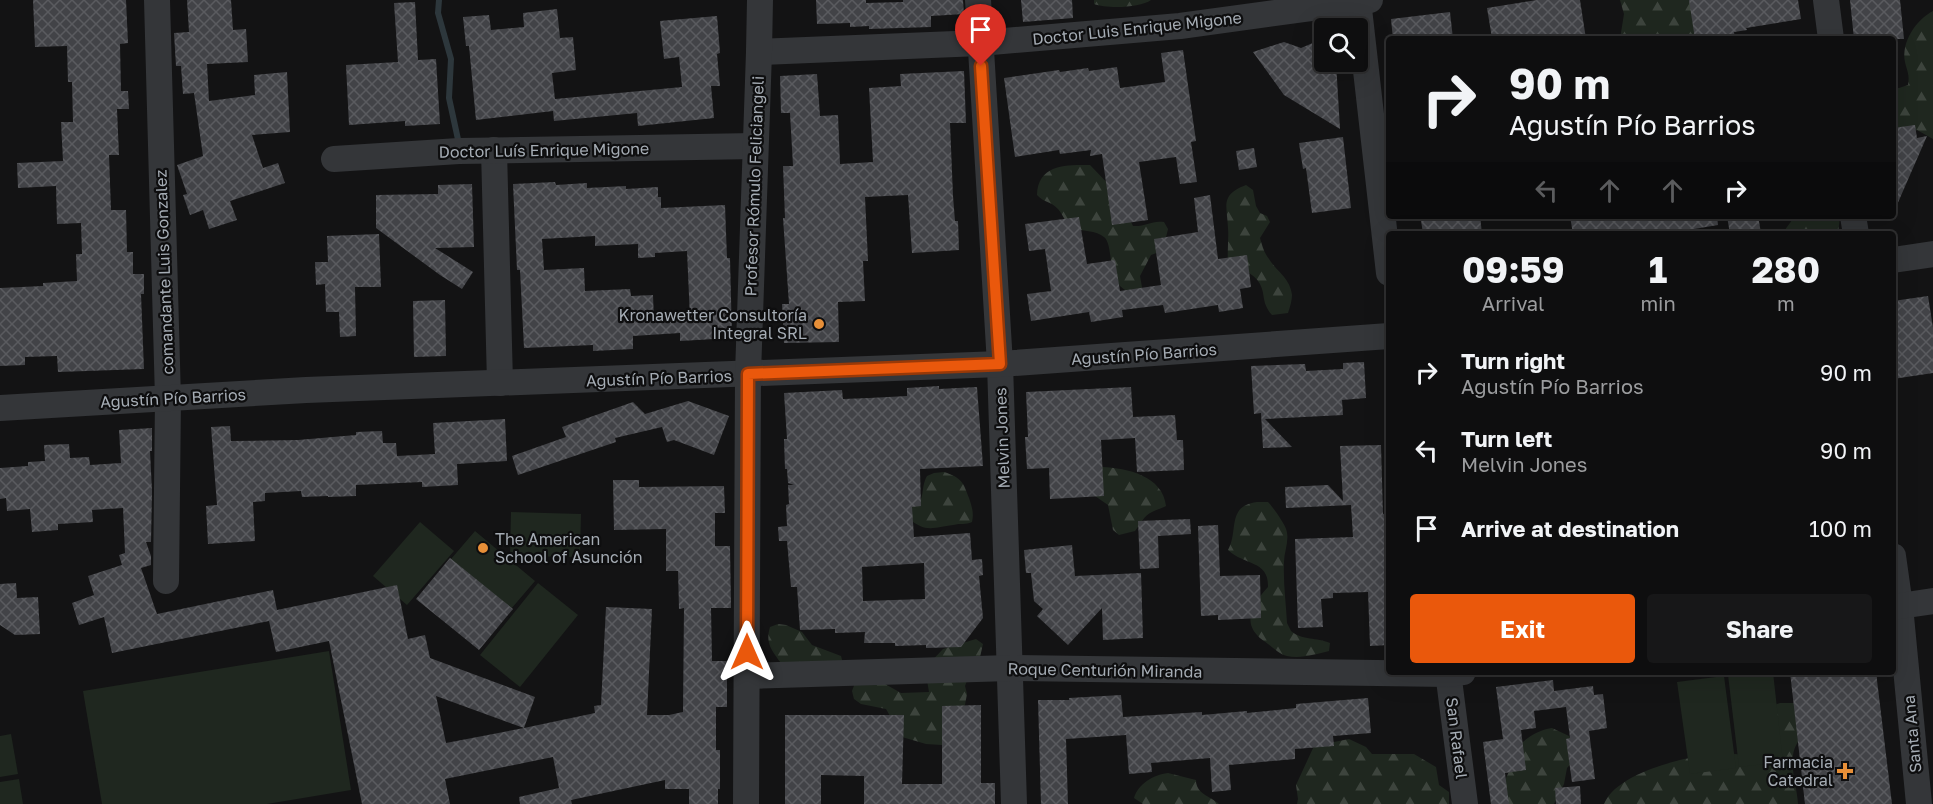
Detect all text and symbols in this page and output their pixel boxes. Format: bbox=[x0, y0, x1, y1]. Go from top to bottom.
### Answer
pin bbox=[955, 4, 1006, 66]
street label: Doctor Luis Enrique Migone bbox=[1031, 7, 1243, 49]
icon: arrive bbox=[964, 13, 997, 46]
map controls bbox=[1314, 18, 1368, 72]
button: search bbox=[1314, 18, 1368, 72]
text: 90 m bbox=[1509, 58, 1610, 108]
icon: right bbox=[1410, 60, 1488, 138]
street label: Profesor Rómulo Feliciangeli bbox=[740, 75, 768, 297]
text: Agustín Pío Barrios bbox=[1509, 109, 1755, 141]
street label: Doctor Luís Enrique Migone bbox=[439, 138, 649, 162]
street label: comandante Luis Gonzalez bbox=[150, 169, 178, 375]
icon: left bbox=[1530, 174, 1563, 207]
icon: ahead bbox=[1593, 174, 1626, 207]
icon: ahead bbox=[1656, 174, 1689, 207]
icon: right bbox=[1719, 174, 1752, 207]
text: 09:59 bbox=[1462, 248, 1565, 291]
text: 1 bbox=[1649, 248, 1667, 291]
text: 280 bbox=[1752, 248, 1820, 291]
text: Arrival bbox=[1482, 291, 1545, 315]
text: min bbox=[1640, 291, 1676, 315]
text: m bbox=[1777, 291, 1795, 315]
place label: Kronawetter Consultoría Integral SRL bbox=[618, 305, 807, 343]
marker: Kronawetter Consultoría Integral SRL bbox=[812, 317, 826, 331]
street label: Agustín Pío Barrios bbox=[1070, 339, 1218, 369]
text: Turn right bbox=[1461, 347, 1565, 374]
icon: right bbox=[1410, 356, 1443, 389]
text: 90 m bbox=[1820, 359, 1872, 386]
street label: Agustín Pío Barrios bbox=[586, 365, 732, 391]
text: Agustín Pío Barrios bbox=[1461, 374, 1644, 398]
street label: Agustín Pío Barrios bbox=[100, 384, 246, 412]
street label: Melvin Jones bbox=[990, 387, 1014, 489]
text: Turn left bbox=[1461, 425, 1552, 452]
icon: left bbox=[1410, 434, 1443, 467]
text: 90 m bbox=[1820, 437, 1872, 464]
text: Melvin Jones bbox=[1461, 452, 1587, 476]
icon: arrive bbox=[1410, 512, 1443, 545]
text: Arrive at destination bbox=[1461, 515, 1679, 542]
text: 100 m bbox=[1809, 515, 1872, 542]
place label: The American School of Asunción bbox=[495, 529, 643, 567]
marker: The American School of Asunción bbox=[476, 541, 490, 555]
button: Exit bbox=[1410, 594, 1635, 663]
button: Share bbox=[1647, 594, 1872, 663]
position arrow bbox=[715, 620, 779, 684]
street label: Roque Centurión Miranda bbox=[1007, 658, 1203, 682]
street label: Santa Ana bbox=[1899, 694, 1925, 774]
street label: San Rafael bbox=[1442, 696, 1472, 780]
place label: Farmacia Catedral bbox=[1763, 752, 1833, 790]
marker: Farmacia Catedral bbox=[1838, 764, 1852, 778]

